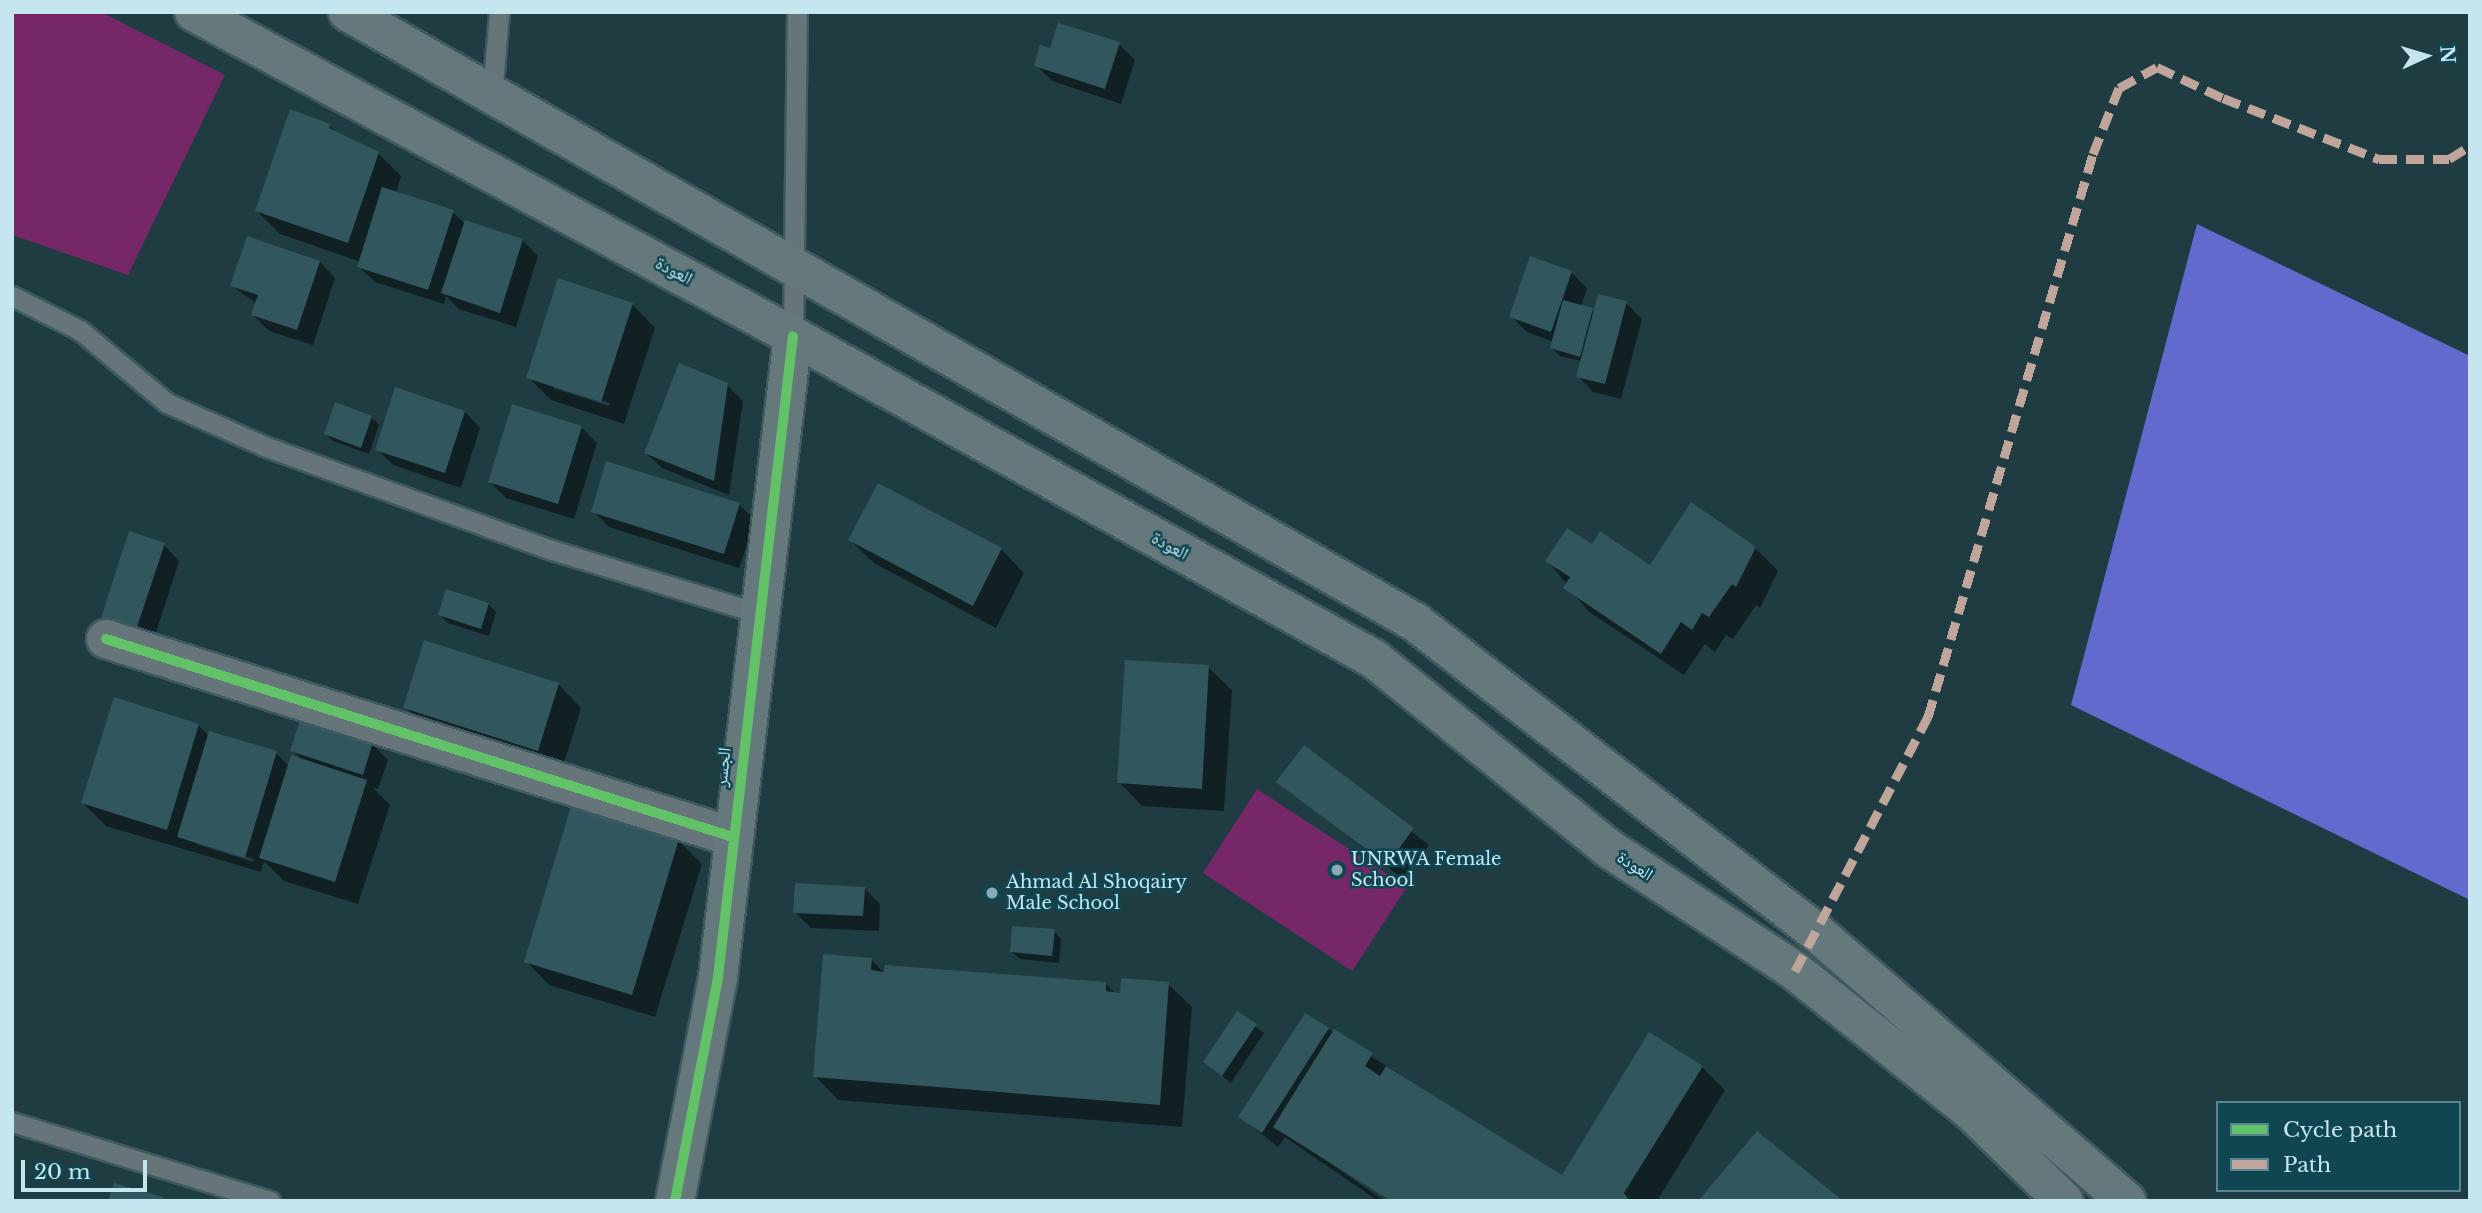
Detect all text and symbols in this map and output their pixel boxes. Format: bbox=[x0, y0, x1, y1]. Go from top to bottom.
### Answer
north arrow bbox=[2391, 21, 2461, 91]
text: N bbox=[2435, 45, 2460, 64]
street label: العودة bbox=[652, 252, 696, 290]
street label: العودة bbox=[1148, 527, 1192, 565]
street label: الجسر bbox=[710, 746, 736, 788]
street label: العودة bbox=[1613, 846, 1657, 886]
place label: UNRWA Female School bbox=[1351, 849, 1502, 892]
marker: UNRWA Female School bbox=[1329, 862, 1345, 878]
place label: Ahmad Al Shoqairy Male School bbox=[1006, 872, 1188, 914]
marker: Ahmad Al Shoqairy Male School bbox=[984, 885, 1000, 901]
legend bbox=[2216, 1101, 2461, 1192]
text: Cycle path bbox=[2283, 1117, 2397, 1143]
scale bar bbox=[24, 1146, 150, 1190]
text: Path bbox=[2283, 1152, 2331, 1178]
text: 20 m bbox=[34, 1159, 91, 1185]

